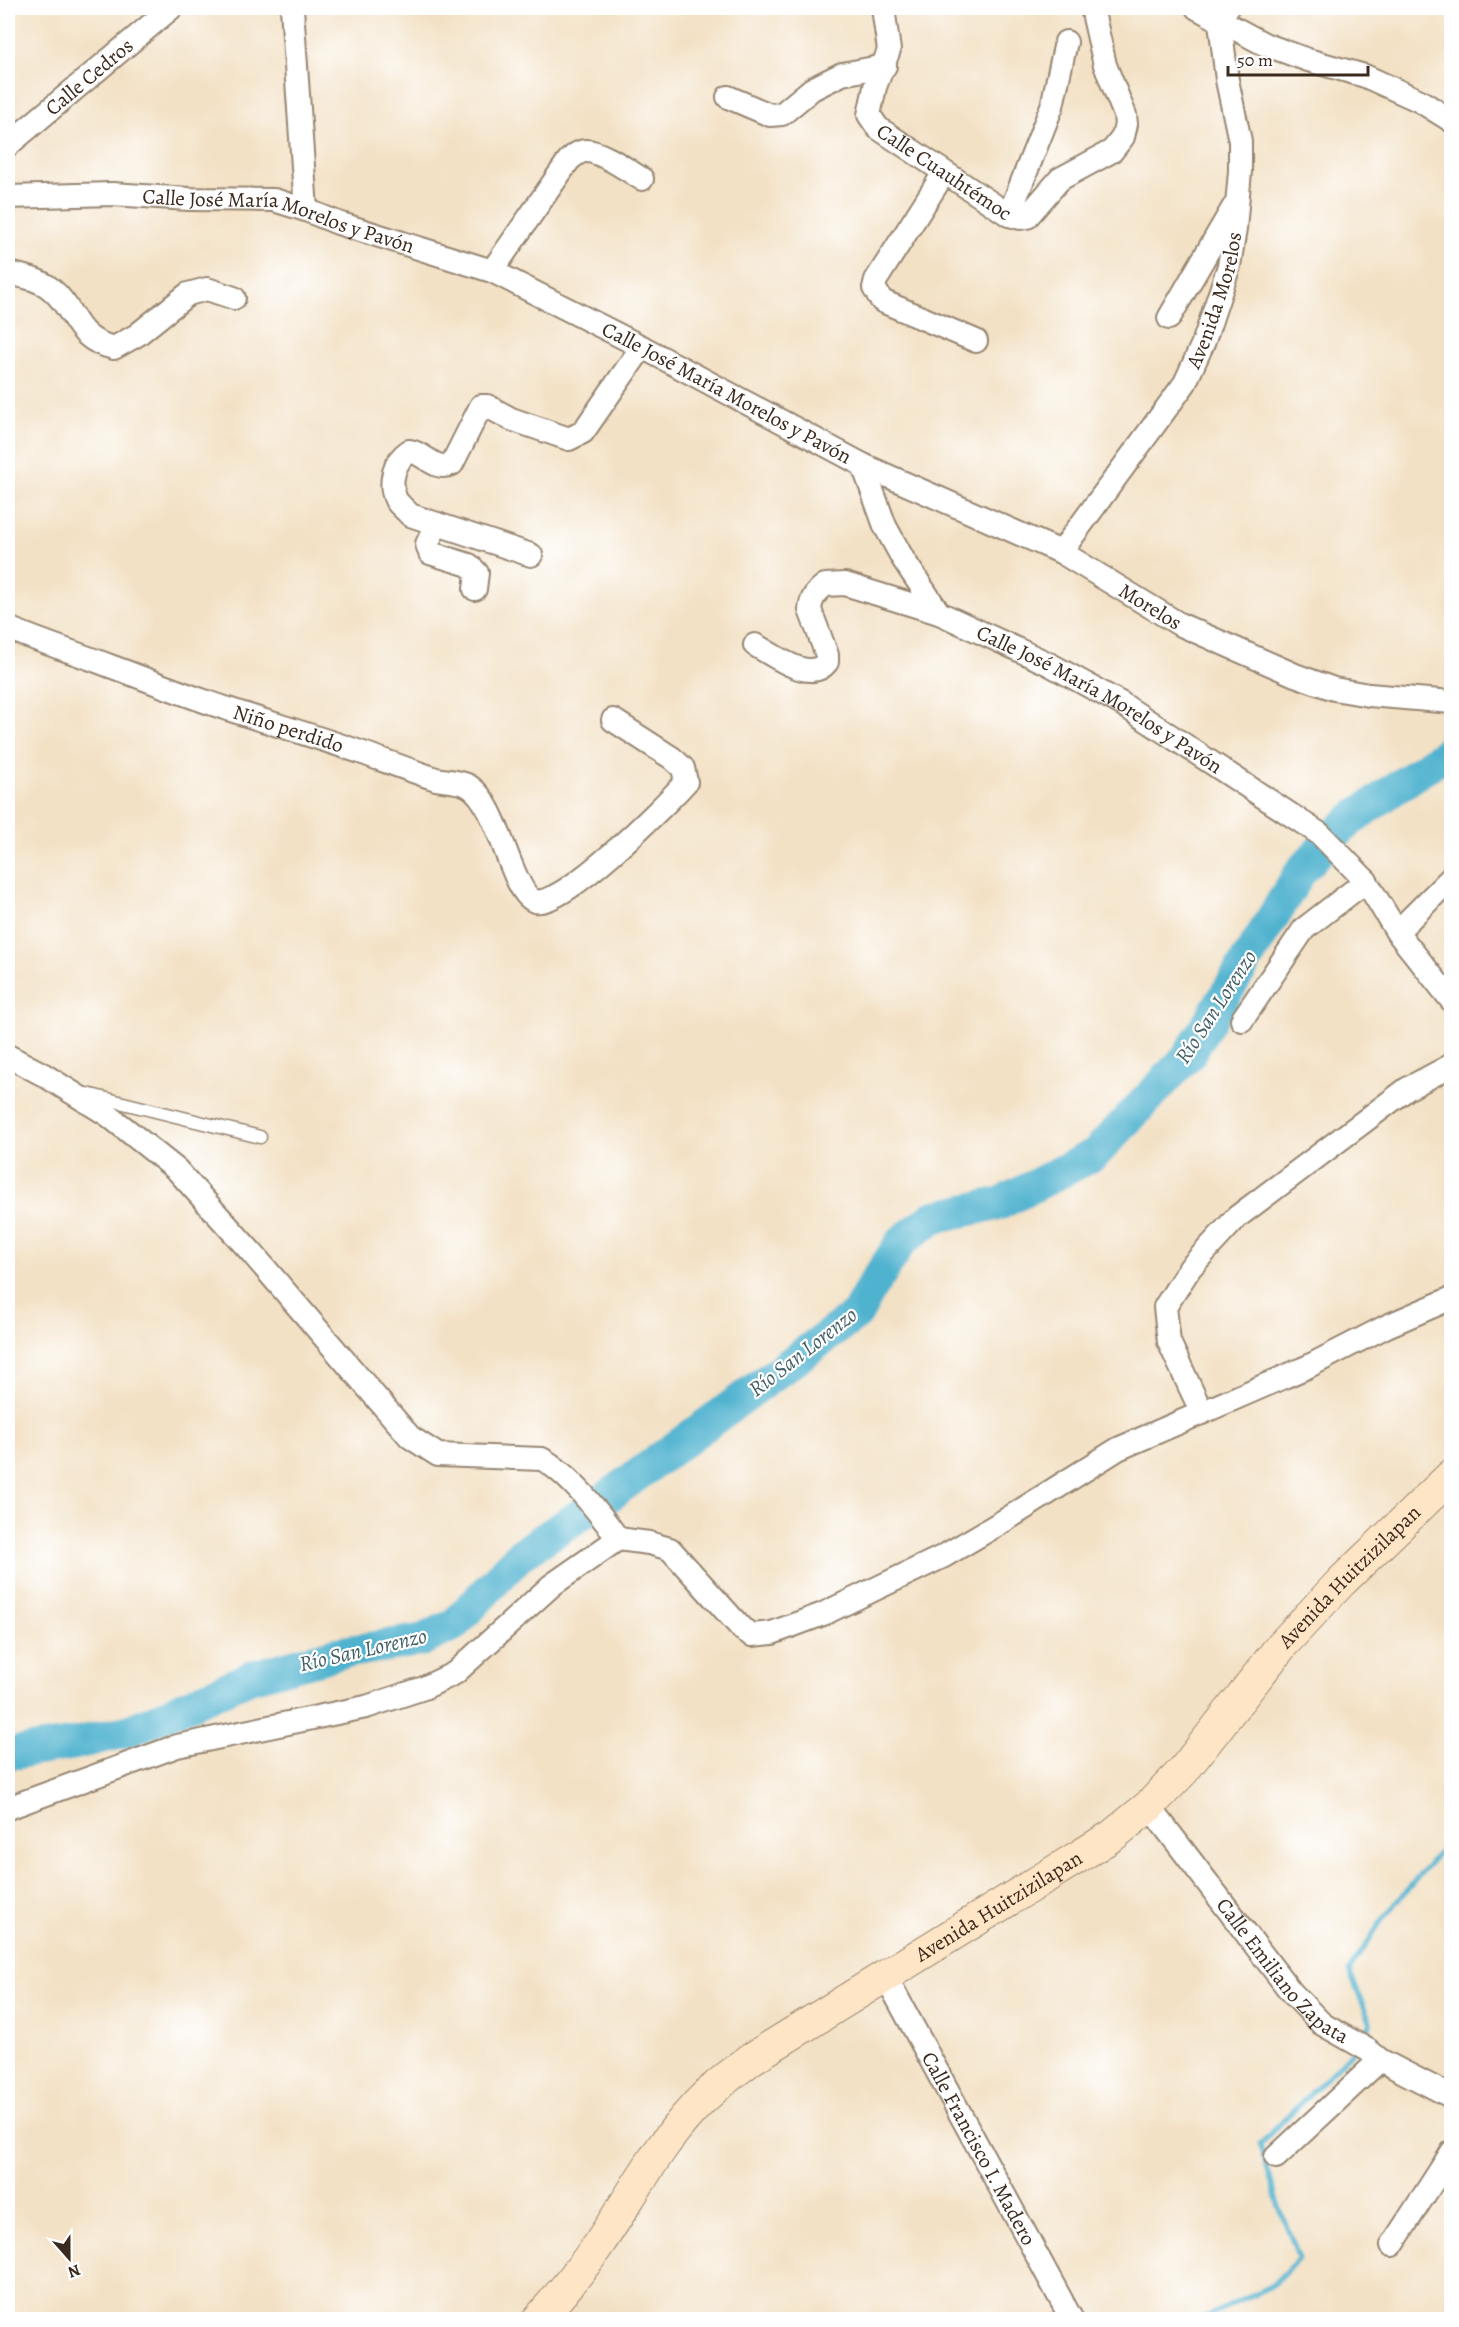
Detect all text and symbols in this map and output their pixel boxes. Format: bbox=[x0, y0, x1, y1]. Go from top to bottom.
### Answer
street label: Calle Cedros bbox=[39, 32, 139, 122]
scale bar bbox=[1228, 39, 1368, 77]
text: 50 m bbox=[1237, 48, 1273, 72]
street label: Calle Cuauhtémoc bbox=[871, 117, 1017, 227]
street label: Calle José María Morelos y Pavón bbox=[141, 182, 418, 260]
street label: Avenida Morelos bbox=[1179, 230, 1248, 374]
street label: Calle José María Morelos y Pavón bbox=[597, 315, 857, 470]
street label: Morelos bbox=[1114, 577, 1187, 637]
street label: Calle José María Morelos y Pavón bbox=[972, 618, 1228, 780]
street label: Niño perdido bbox=[230, 698, 347, 759]
water label: Río San Lorenzo bbox=[1168, 944, 1264, 1070]
water label: Río San Lorenzo bbox=[743, 1300, 864, 1404]
street label: Avenida Huitzizilapan bbox=[1271, 1499, 1427, 1655]
water label: Río San Lorenzo bbox=[296, 1621, 430, 1679]
street label: Avenida Huitzizilapan bbox=[909, 1844, 1088, 1969]
street label: Calle Emiliano Zapata bbox=[1210, 1892, 1354, 2050]
street label: Calle Francisco I. Madero bbox=[915, 2047, 1043, 2250]
north arrow bbox=[39, 2228, 99, 2288]
text: N bbox=[64, 2259, 83, 2284]

